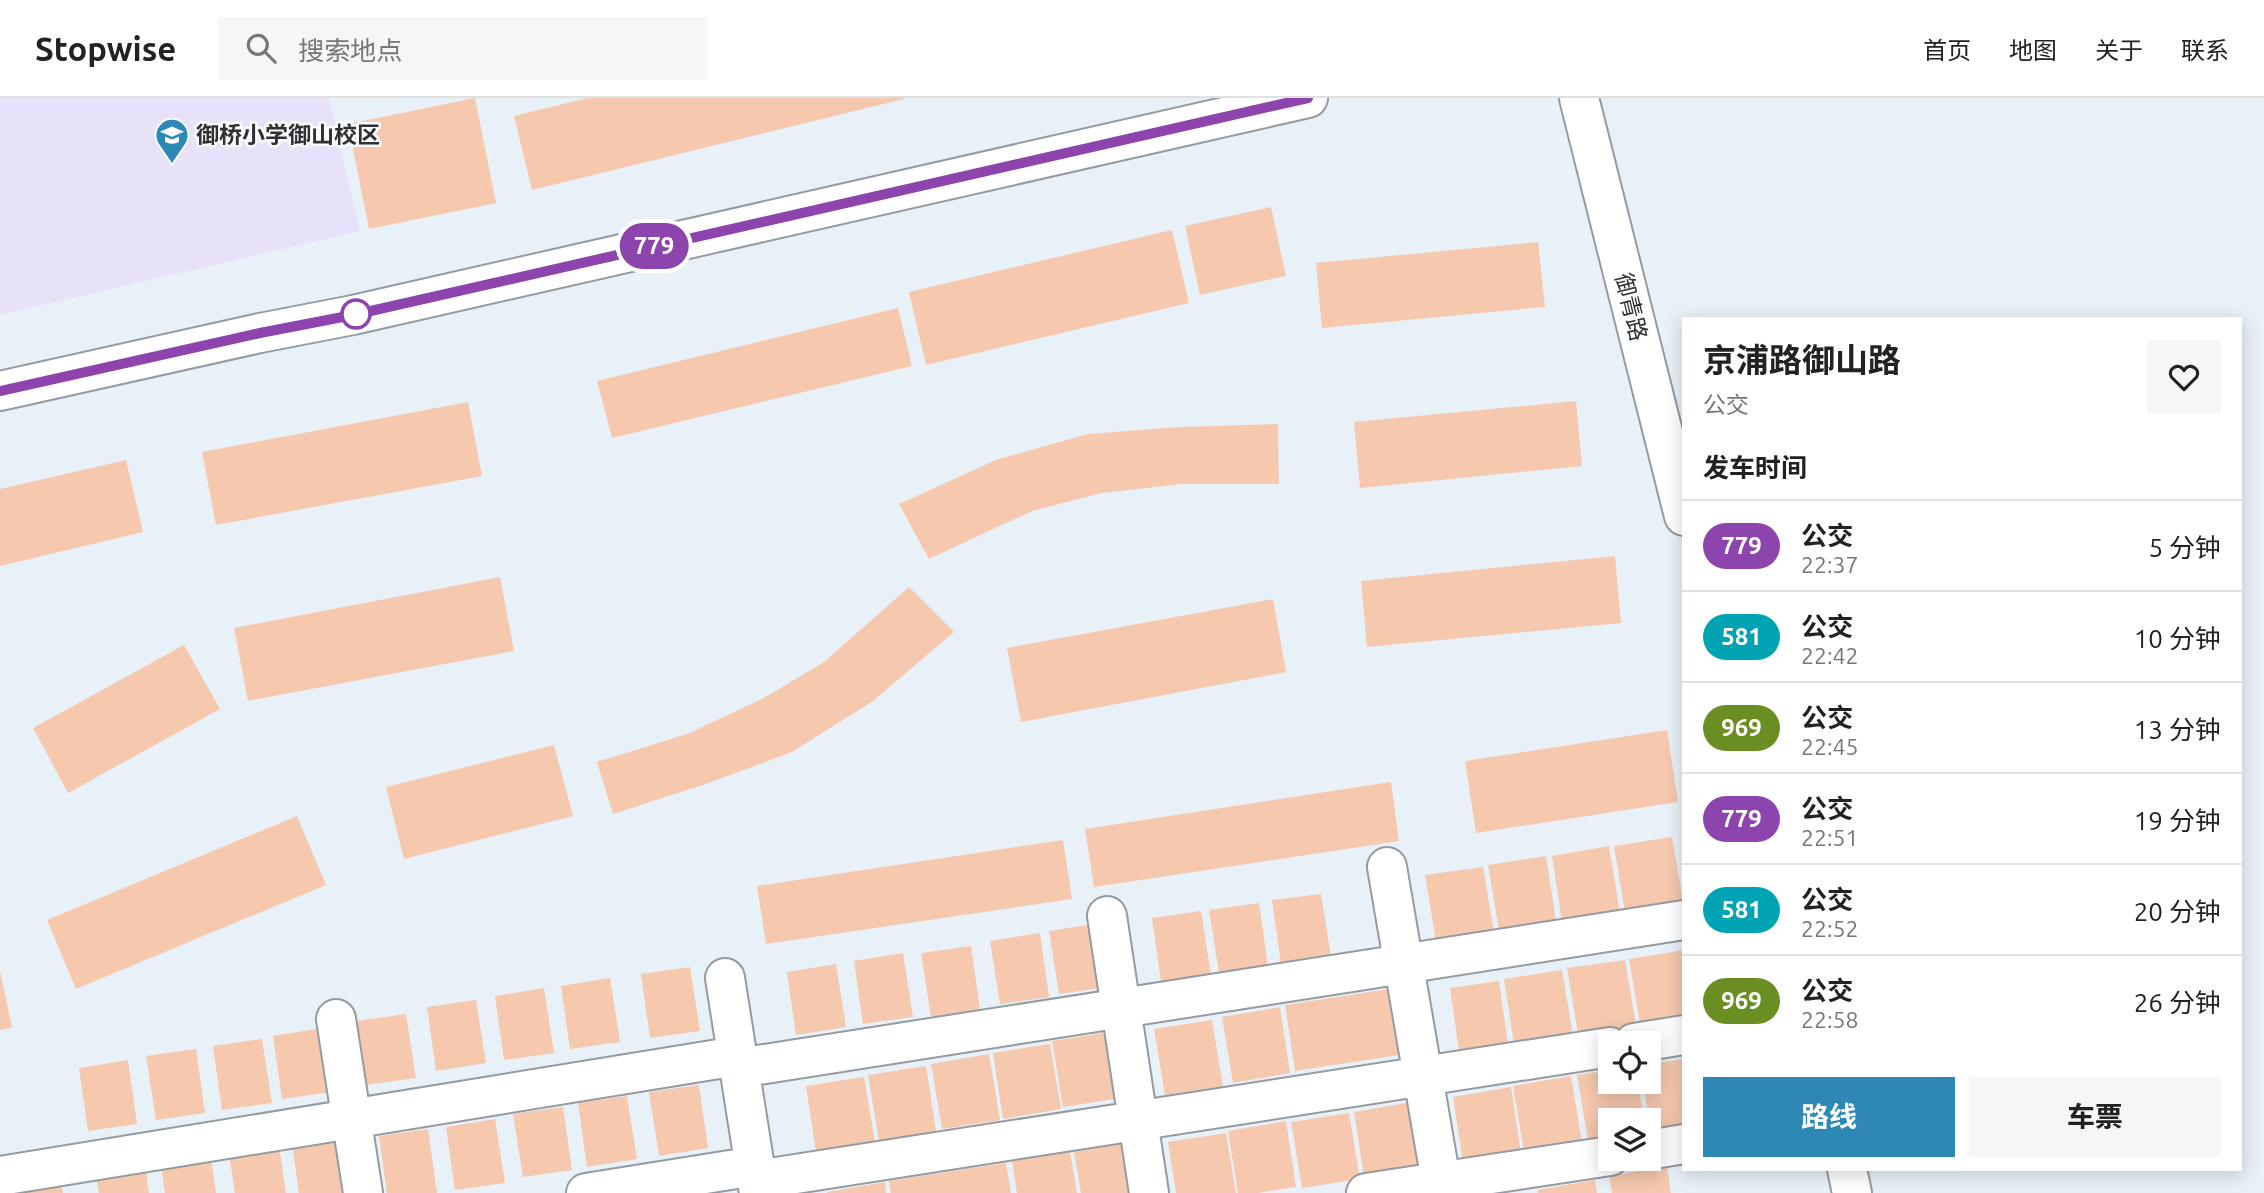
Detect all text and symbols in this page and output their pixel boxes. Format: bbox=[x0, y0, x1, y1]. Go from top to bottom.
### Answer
search box bbox=[218, 17, 708, 80]
icon: search bbox=[242, 29, 280, 67]
text: Stopwise bbox=[35, 30, 176, 67]
text: 搜索地点 bbox=[298, 36, 402, 65]
text: 首页 bbox=[1923, 37, 1971, 64]
text: 地图 bbox=[2009, 37, 2057, 64]
text: 关于 bbox=[2095, 37, 2143, 64]
text: 联系 bbox=[2181, 37, 2229, 64]
school or university icon: 御桥小学御山校区 bbox=[153, 116, 191, 165]
place label: 御桥小学御山校区 bbox=[196, 122, 380, 147]
line badge: 779 bbox=[614, 223, 694, 269]
text: 779 bbox=[634, 232, 674, 259]
street label: 御青路 bbox=[1611, 270, 1652, 343]
unlabelled marker bbox=[341, 299, 371, 329]
button: heart bbox=[2147, 340, 2221, 414]
text: 京浦路御山路 bbox=[1703, 341, 1901, 378]
text: 公交 bbox=[1703, 392, 1749, 417]
text: 发车时间 bbox=[1703, 453, 1807, 482]
text: 公交 bbox=[1801, 521, 1853, 550]
text: 779 bbox=[1721, 532, 1762, 559]
text: 5 分钟 bbox=[2148, 533, 2221, 562]
text: 22:37 bbox=[1801, 552, 1859, 577]
text: 公交 bbox=[1801, 612, 1853, 641]
text: 581 bbox=[1721, 623, 1762, 650]
text: 10 分钟 bbox=[2134, 624, 2221, 653]
text: 22:42 bbox=[1801, 643, 1859, 668]
text: 公交 bbox=[1801, 703, 1853, 732]
text: 969 bbox=[1721, 714, 1762, 741]
text: 13 分钟 bbox=[2134, 715, 2221, 744]
text: 22:45 bbox=[1801, 734, 1859, 759]
text: 公交 bbox=[1801, 794, 1853, 823]
text: 779 bbox=[1721, 805, 1762, 832]
text: 19 分钟 bbox=[2134, 806, 2221, 835]
text: 22:51 bbox=[1801, 825, 1859, 850]
text: 公交 bbox=[1801, 885, 1853, 914]
text: 581 bbox=[1721, 896, 1762, 923]
text: 20 分钟 bbox=[2134, 897, 2221, 926]
text: 22:52 bbox=[1801, 916, 1859, 941]
text: 公交 bbox=[1801, 976, 1853, 1005]
text: 969 bbox=[1721, 987, 1762, 1014]
text: 26 分钟 bbox=[2134, 988, 2221, 1017]
text: 22:58 bbox=[1801, 1007, 1859, 1032]
map controls bbox=[1598, 1031, 1661, 1171]
button: locate bbox=[1598, 1031, 1661, 1094]
button: 路线 bbox=[1703, 1077, 1955, 1157]
button: 车票 bbox=[1969, 1077, 2221, 1157]
button: layers bbox=[1598, 1108, 1661, 1171]

